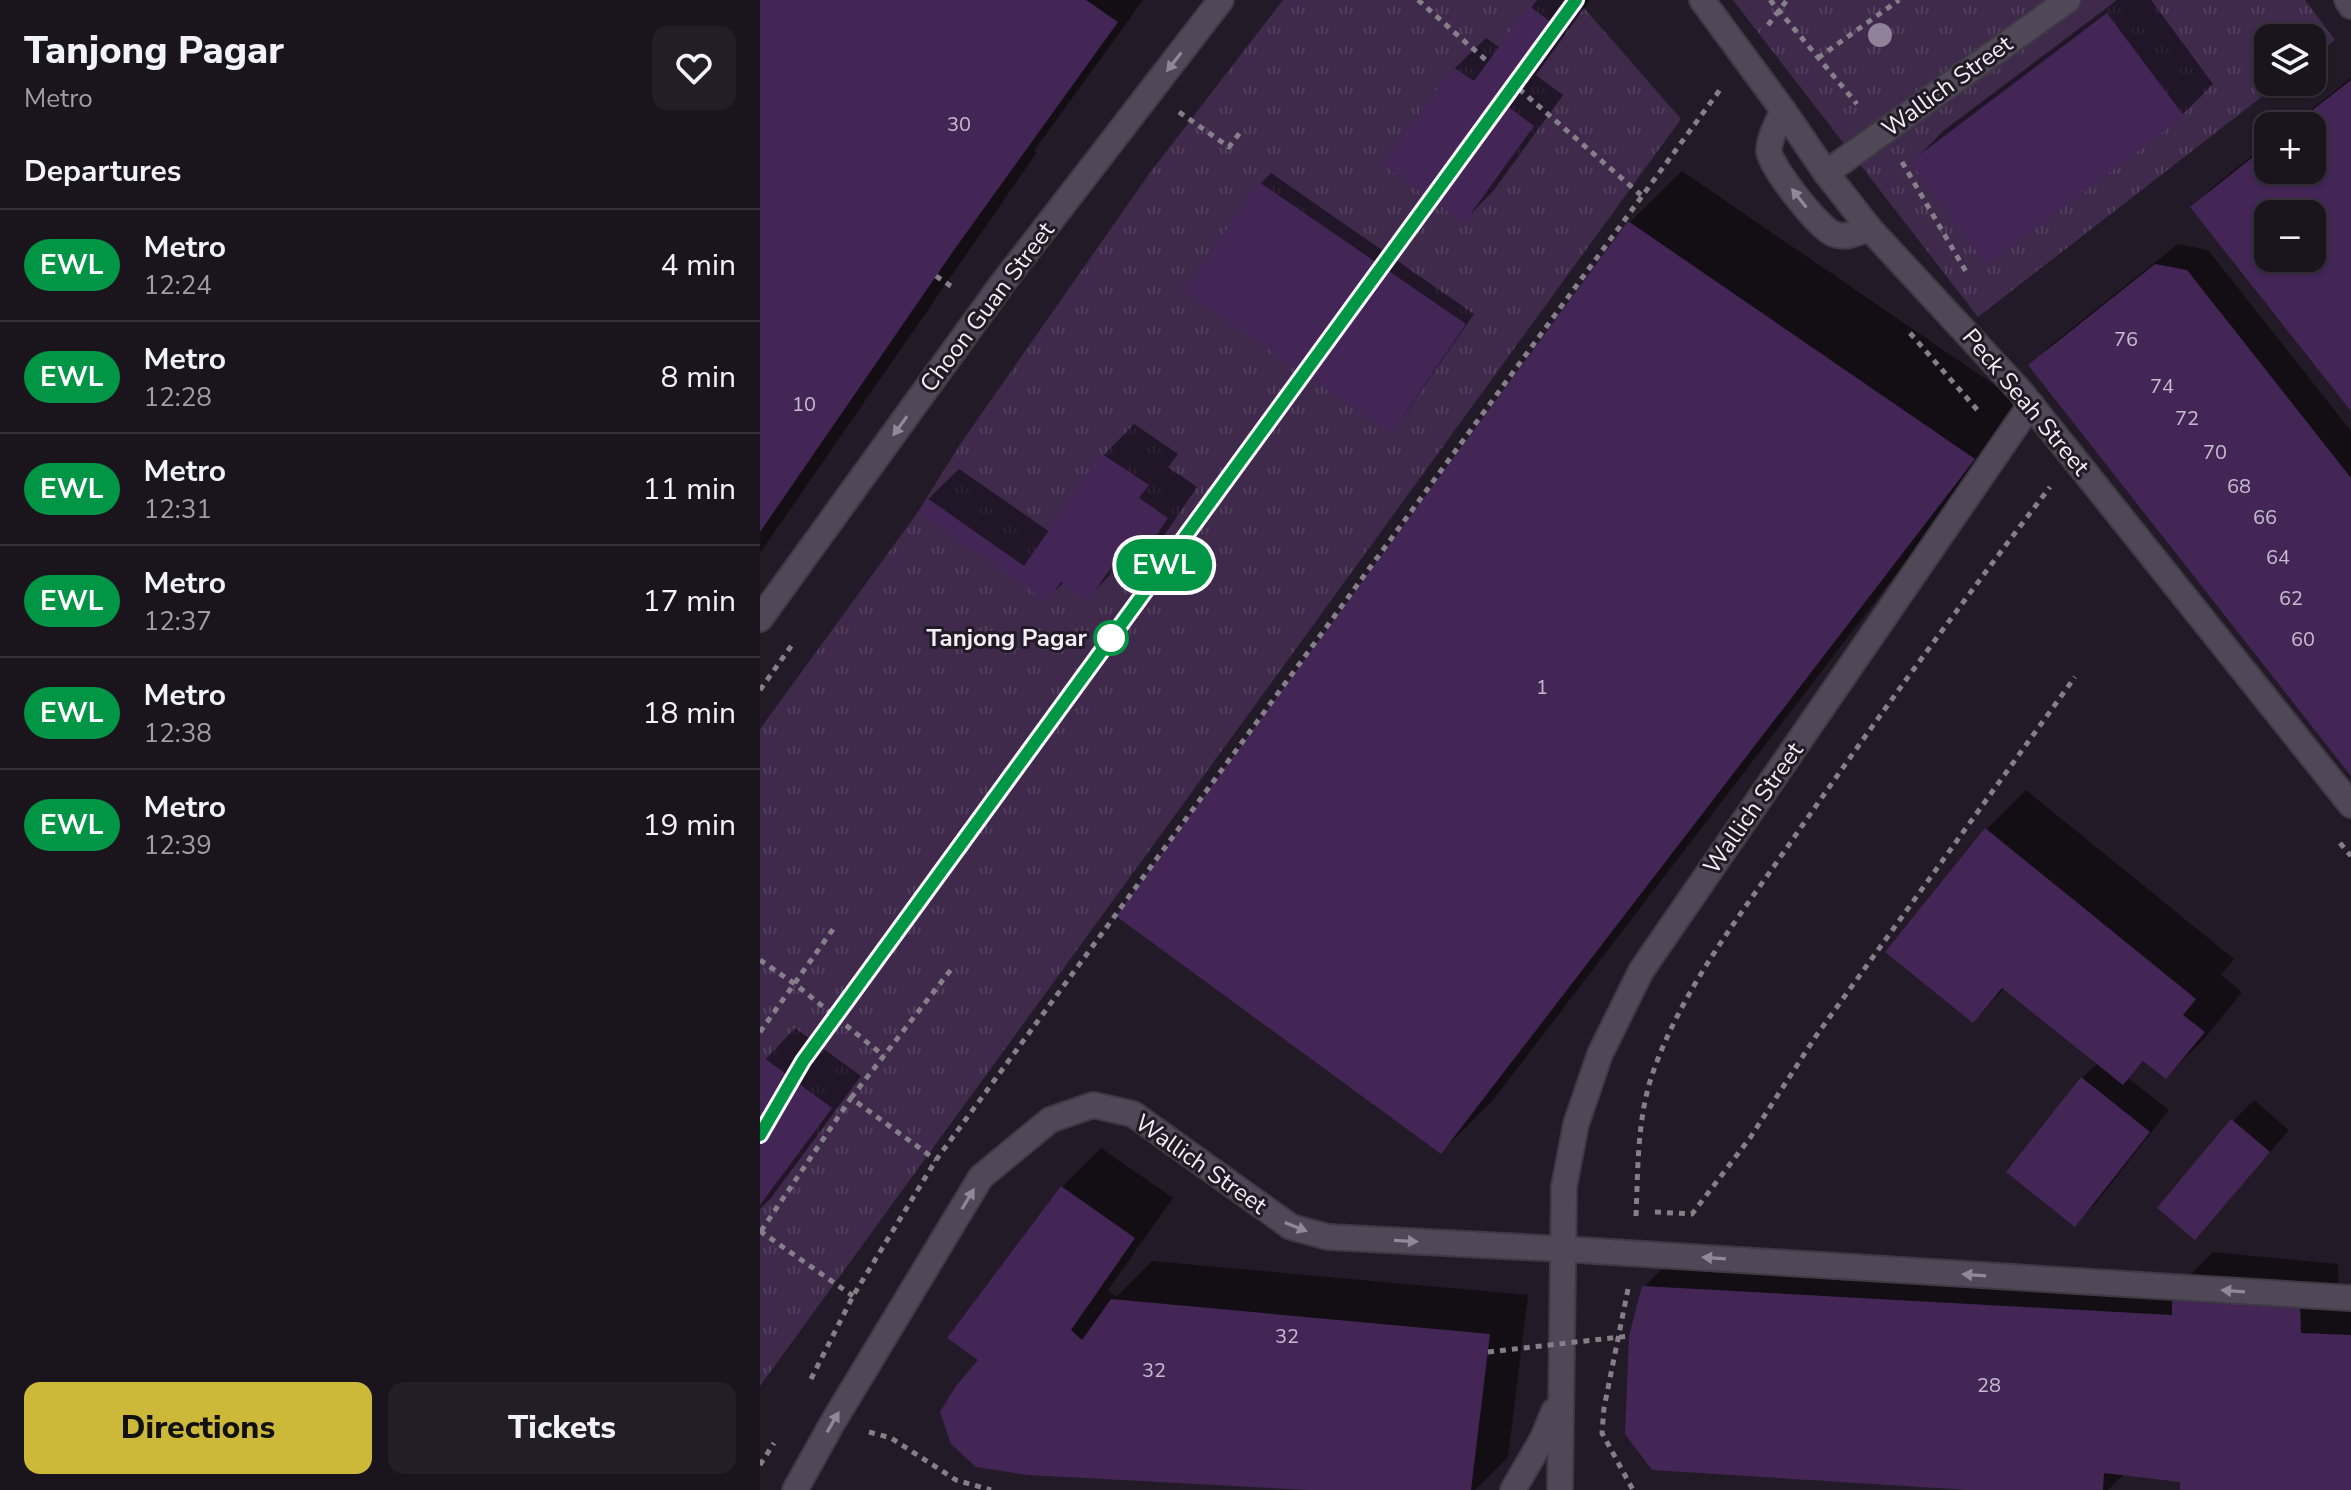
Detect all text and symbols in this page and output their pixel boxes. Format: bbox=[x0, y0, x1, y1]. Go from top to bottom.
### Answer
map controls bbox=[2254, 24, 2326, 272]
button: layers bbox=[2254, 24, 2326, 96]
text: Tanjong Pagar bbox=[24, 25, 284, 76]
button: heart bbox=[652, 26, 736, 110]
street label: Wallich Street bbox=[1875, 27, 2019, 144]
one-way arrow bbox=[1166, 52, 1182, 72]
text: Metro bbox=[24, 81, 93, 116]
house number: 30 bbox=[947, 111, 971, 138]
button: + bbox=[2254, 112, 2326, 184]
text: Departures bbox=[24, 151, 181, 192]
one-way arrow bbox=[1791, 188, 1807, 208]
button: − bbox=[2254, 200, 2326, 272]
street label: Choon Guan Street bbox=[912, 215, 1062, 399]
text: Metro bbox=[144, 227, 226, 268]
text: 4 min bbox=[661, 245, 736, 286]
text: EWL bbox=[40, 246, 104, 284]
text: 12:24 bbox=[144, 268, 212, 303]
street label: Peck Seah Street bbox=[1955, 322, 2097, 483]
house number: 76 bbox=[2114, 326, 2138, 353]
text: Metro bbox=[144, 339, 226, 380]
text: 8 min bbox=[661, 357, 736, 398]
text: EWL bbox=[40, 358, 104, 396]
house number: 74 bbox=[2150, 373, 2174, 400]
text: 12:28 bbox=[144, 380, 212, 415]
house number: 10 bbox=[792, 391, 816, 418]
house number: 72 bbox=[2175, 405, 2199, 432]
one-way arrow bbox=[892, 416, 908, 436]
house number: 70 bbox=[2203, 439, 2227, 466]
text: Metro bbox=[144, 451, 226, 492]
text: 11 min bbox=[643, 469, 736, 510]
text: EWL bbox=[40, 470, 104, 508]
house number: 68 bbox=[2227, 473, 2251, 500]
text: 12:31 bbox=[144, 492, 212, 527]
house number: 66 bbox=[2253, 504, 2277, 531]
line badge: EWL bbox=[1118, 539, 1210, 591]
house number: 64 bbox=[2266, 544, 2290, 571]
text: EWL bbox=[1132, 546, 1196, 584]
text: Metro bbox=[144, 563, 226, 604]
text: 17 min bbox=[643, 581, 736, 622]
text: EWL bbox=[40, 582, 104, 620]
house number: 62 bbox=[2279, 585, 2303, 612]
text: 12:37 bbox=[144, 604, 212, 639]
marker: Tanjong Pagar bbox=[1094, 621, 1128, 655]
place label: Tanjong Pagar bbox=[926, 622, 1088, 654]
house number: 60 bbox=[2291, 626, 2315, 653]
house number: 1 bbox=[1536, 674, 1548, 701]
text: Metro bbox=[144, 675, 226, 716]
text: 18 min bbox=[643, 693, 736, 734]
text: EWL bbox=[40, 694, 104, 732]
text: 12:38 bbox=[144, 716, 212, 751]
street label: Wallich Street bbox=[1696, 735, 1811, 880]
text: Metro bbox=[144, 787, 226, 828]
text: 19 min bbox=[643, 805, 736, 846]
text: EWL bbox=[40, 806, 104, 844]
text: 12:39 bbox=[144, 828, 212, 863]
street label: Wallich Street bbox=[1129, 1107, 1274, 1222]
one-way arrow bbox=[960, 1189, 975, 1210]
one-way arrow bbox=[1284, 1220, 1307, 1233]
one-way arrow bbox=[1393, 1235, 1419, 1248]
one-way arrow bbox=[1701, 1251, 1726, 1264]
one-way arrow bbox=[1961, 1268, 1986, 1281]
one-way arrow bbox=[2220, 1284, 2245, 1297]
house number: 32 bbox=[1275, 1323, 1299, 1350]
house number: 32 bbox=[1142, 1357, 1166, 1384]
house number: 28 bbox=[1977, 1372, 2001, 1399]
button: Directions bbox=[24, 1382, 372, 1474]
button: Tickets bbox=[388, 1382, 736, 1474]
one-way arrow bbox=[826, 1411, 840, 1433]

